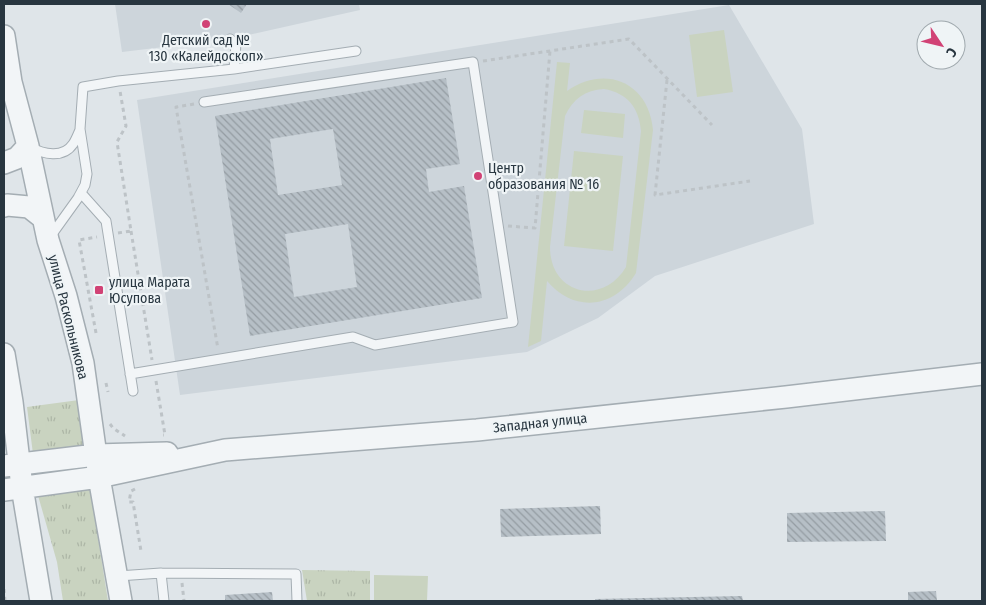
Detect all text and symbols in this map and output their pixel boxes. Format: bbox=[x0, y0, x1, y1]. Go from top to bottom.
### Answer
marker: Детский сад № 130 «Калейдоскоп» bbox=[200, 18, 212, 30]
north arrow bbox=[916, 20, 966, 70]
place label: Детский сад № 130 «Калейдоскоп» bbox=[149, 32, 263, 65]
text: С bbox=[942, 44, 960, 61]
place label: Центр образования № 16 bbox=[488, 160, 599, 193]
marker: Центр образования № 16 bbox=[472, 170, 484, 182]
street label: улица Раскольникова bbox=[44, 253, 92, 381]
place label: улица Марата Юсупова bbox=[109, 274, 190, 307]
marker: улица Марата Юсупова bbox=[93, 284, 105, 296]
street label: Западная улица bbox=[492, 410, 588, 436]

